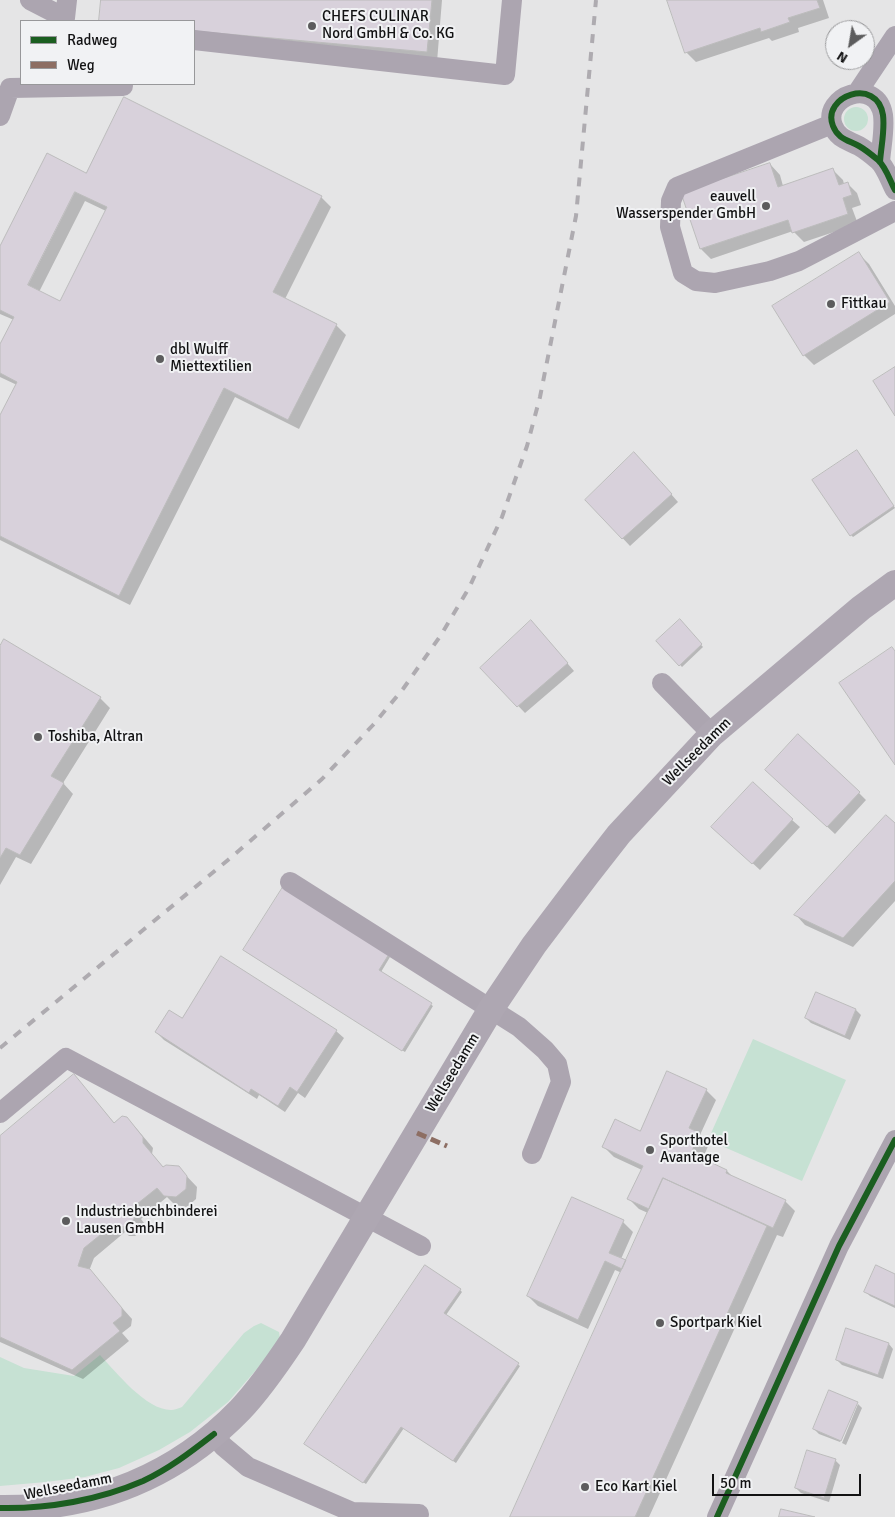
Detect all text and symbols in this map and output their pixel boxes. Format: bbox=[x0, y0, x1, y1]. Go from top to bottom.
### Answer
place label: CHEFS CULINAR Nord GmbH & Co. KG bbox=[322, 8, 454, 43]
legend bbox=[20, 20, 195, 85]
marker: CHEFS CULINAR Nord GmbH & Co. KG bbox=[306, 20, 318, 32]
north arrow bbox=[825, 20, 875, 70]
text: Radweg bbox=[67, 31, 117, 49]
text: N bbox=[834, 48, 851, 67]
text: Weg bbox=[67, 56, 95, 74]
place label: eauvell Wasserspender GmbH bbox=[616, 188, 756, 223]
marker: eauvell Wasserspender GmbH bbox=[760, 200, 772, 212]
place label: Fittkau bbox=[841, 295, 887, 313]
marker: Fittkau bbox=[825, 298, 837, 310]
place label: dbl Wulff Miettextilien bbox=[170, 341, 252, 376]
marker: dbl Wulff Miettextilien bbox=[154, 353, 166, 365]
street label: Wellseedamm bbox=[659, 714, 735, 790]
place label: Toshiba, Altran bbox=[48, 728, 143, 746]
marker: Toshiba, Altran bbox=[32, 731, 44, 743]
street label: Wellseedamm bbox=[422, 1030, 484, 1116]
place label: Sporthotel Avantage bbox=[660, 1132, 728, 1167]
marker: Sporthotel Avantage bbox=[644, 1144, 656, 1156]
place label: Industriebuchbinderei Lausen GmbH bbox=[76, 1203, 218, 1238]
marker: Industriebuchbinderei Lausen GmbH bbox=[60, 1215, 72, 1227]
place label: Sportpark Kiel bbox=[670, 1314, 762, 1332]
marker: Sportpark Kiel bbox=[654, 1317, 666, 1329]
scale bar bbox=[715, 1464, 864, 1496]
street label: Wellseedamm bbox=[22, 1470, 114, 1504]
text: 50 m bbox=[720, 1474, 751, 1492]
place label: Eco Kart Kiel bbox=[595, 1478, 677, 1496]
marker: Eco Kart Kiel bbox=[579, 1481, 591, 1493]

